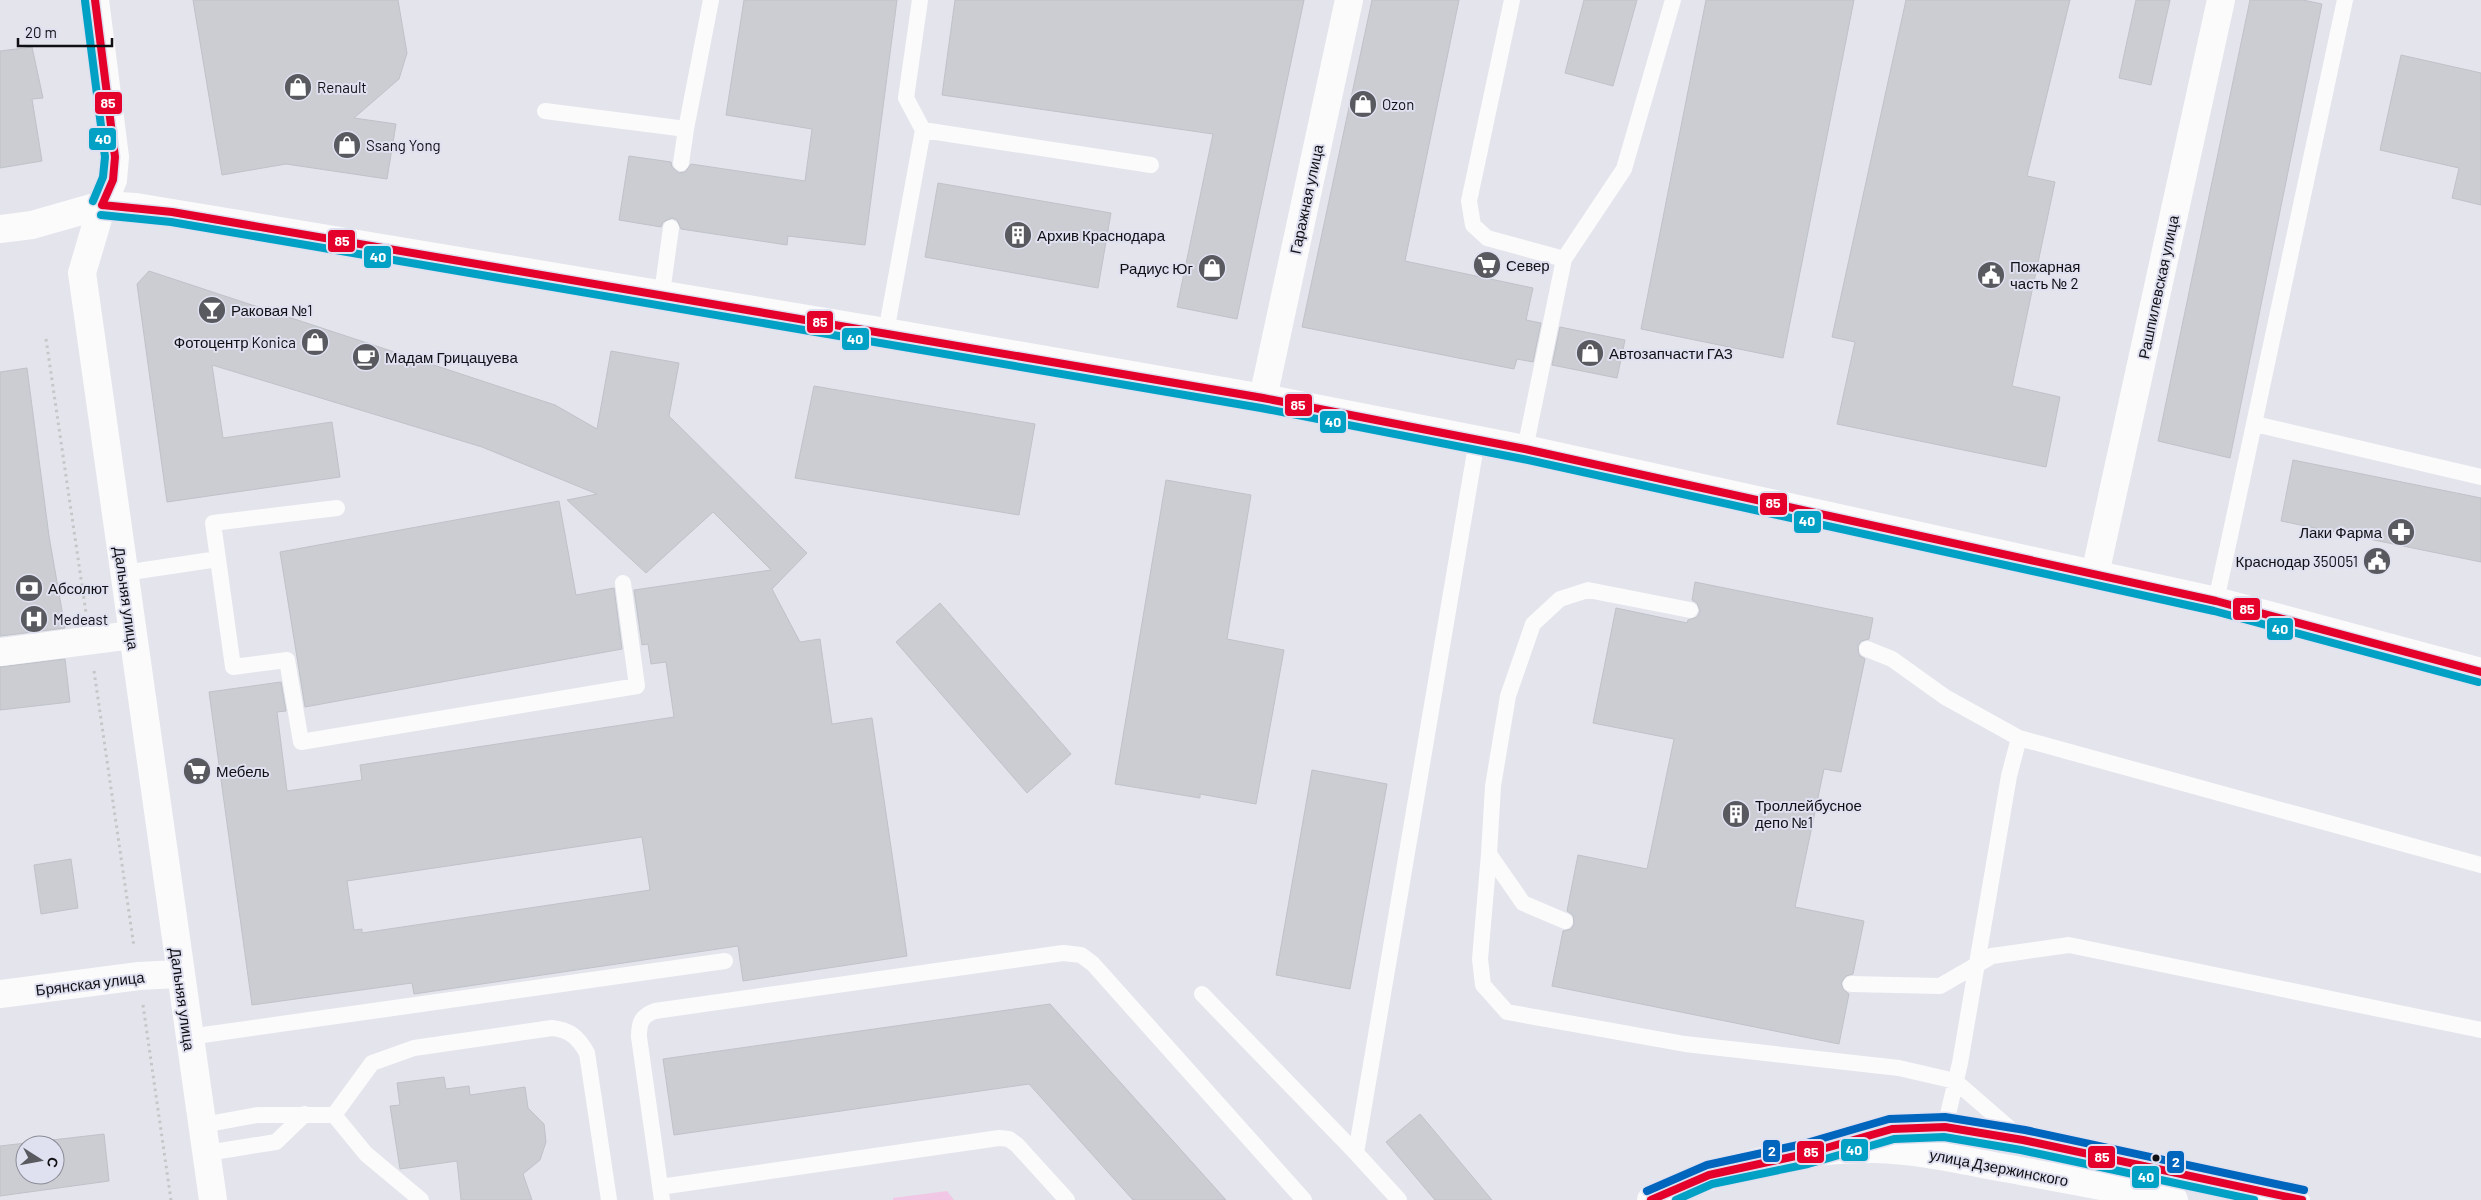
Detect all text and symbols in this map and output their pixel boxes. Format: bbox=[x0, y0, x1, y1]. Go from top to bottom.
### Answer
scale bar bbox=[18, 15, 111, 47]
text: 20 m bbox=[25, 23, 57, 41]
shop icon: Renault bbox=[283, 72, 313, 102]
place label: Renault bbox=[317, 78, 367, 96]
shop icon: Ozon bbox=[1348, 89, 1378, 119]
line badge: 85 bbox=[94, 91, 123, 115]
text: 85 bbox=[100, 94, 116, 111]
place label: Ozon bbox=[1382, 95, 1414, 113]
line badge: 40 bbox=[88, 127, 117, 151]
text: 40 bbox=[95, 130, 111, 147]
shop icon: Ssang Yong bbox=[332, 130, 362, 160]
place label: Ssang Yong bbox=[366, 136, 441, 154]
street label: Гаражная улица bbox=[1286, 142, 1327, 255]
street label: Рашпилевская улица bbox=[2134, 213, 2182, 360]
building icon: Архив Краснодара bbox=[1003, 220, 1033, 250]
place label: Архив Краснодара bbox=[1037, 226, 1166, 244]
line badge: 85 bbox=[327, 229, 356, 253]
text: 85 bbox=[334, 232, 350, 249]
line badge: 40 bbox=[363, 245, 392, 269]
text: 40 bbox=[370, 248, 386, 265]
supermarket icon: Север bbox=[1472, 250, 1502, 280]
shop icon: Радиус Юг bbox=[1197, 253, 1227, 283]
place label: Север bbox=[1506, 256, 1550, 274]
place label: Пожарная часть № 2 bbox=[2010, 257, 2080, 292]
place label: Радиус Юг bbox=[1120, 259, 1194, 277]
public building icon: Пожарная часть № 2 bbox=[1976, 260, 2006, 290]
bar icon: Раковая №1 bbox=[197, 295, 227, 325]
place label: Раковая №1 bbox=[231, 301, 313, 319]
line badge: 85 bbox=[806, 310, 834, 334]
text: 85 bbox=[812, 313, 828, 330]
shop icon: Фотоцентр Konica bbox=[300, 327, 330, 357]
line badge: 40 bbox=[841, 327, 870, 351]
text: 40 bbox=[847, 330, 863, 347]
place label: Фотоцентр Konica bbox=[174, 333, 296, 351]
shop icon: Автозапчасти ГАЗ bbox=[1575, 338, 1605, 368]
cafe icon: Мадам Грицацуева bbox=[351, 342, 381, 372]
place label: Автозапчасти ГАЗ bbox=[1609, 344, 1733, 362]
place label: Мадам Грицацуева bbox=[385, 348, 518, 366]
line badge: 85 bbox=[1284, 393, 1313, 417]
text: 85 bbox=[1290, 396, 1306, 413]
line badge: 40 bbox=[1319, 410, 1347, 434]
text: 40 bbox=[1325, 413, 1341, 430]
line badge: 85 bbox=[1759, 492, 1788, 516]
text: 85 bbox=[1765, 494, 1781, 511]
line badge: 40 bbox=[1793, 510, 1822, 534]
text: 40 bbox=[1799, 512, 1815, 529]
pharmacy icon: Лаки Фарма bbox=[2386, 517, 2416, 547]
place label: Лаки Фарма bbox=[2299, 523, 2383, 541]
street label: Дальняя улица bbox=[111, 545, 143, 651]
public building icon: Краснодар 350051 bbox=[2362, 546, 2392, 576]
place label: Краснодар 350051 bbox=[2235, 552, 2358, 570]
bank icon: Абсолют bbox=[14, 573, 44, 603]
place label: Абсолют bbox=[48, 579, 109, 597]
line badge: 85 bbox=[2232, 597, 2261, 621]
text: 85 bbox=[2239, 600, 2255, 617]
hospital icon: Medeast bbox=[19, 604, 49, 634]
place label: Medeast bbox=[53, 610, 108, 628]
line badge: 40 bbox=[2266, 617, 2294, 641]
text: 40 bbox=[2272, 620, 2288, 637]
supermarket icon: Мебель bbox=[182, 756, 212, 786]
place label: Мебель bbox=[216, 762, 270, 780]
place label: Троллейбусное депо №1 bbox=[1755, 796, 1862, 831]
building icon: Троллейбусное депо №1 bbox=[1721, 799, 1751, 829]
street label: Дальняя улица bbox=[167, 946, 199, 1052]
street label: Брянская улица bbox=[35, 967, 146, 999]
north arrow bbox=[15, 1135, 65, 1185]
line badge: 40 bbox=[1840, 1138, 1869, 1162]
line badge: 2 bbox=[1762, 1139, 1781, 1163]
line badge: 85 bbox=[1796, 1140, 1825, 1164]
text: 40 bbox=[1846, 1141, 1862, 1158]
text: 2 bbox=[1768, 1142, 1776, 1159]
text: 85 bbox=[1803, 1143, 1819, 1160]
street label: улица Дзержинского bbox=[1928, 1145, 2070, 1189]
line badge: 85 bbox=[2087, 1145, 2116, 1169]
text: 85 bbox=[2094, 1148, 2110, 1165]
line badge: 2 bbox=[2166, 1150, 2185, 1174]
unlabelled marker bbox=[2151, 1153, 2161, 1163]
text: 2 bbox=[2172, 1153, 2180, 1170]
text: С bbox=[44, 1156, 63, 1169]
line badge: 40 bbox=[2131, 1165, 2160, 1189]
text: 40 bbox=[2138, 1168, 2154, 1185]

